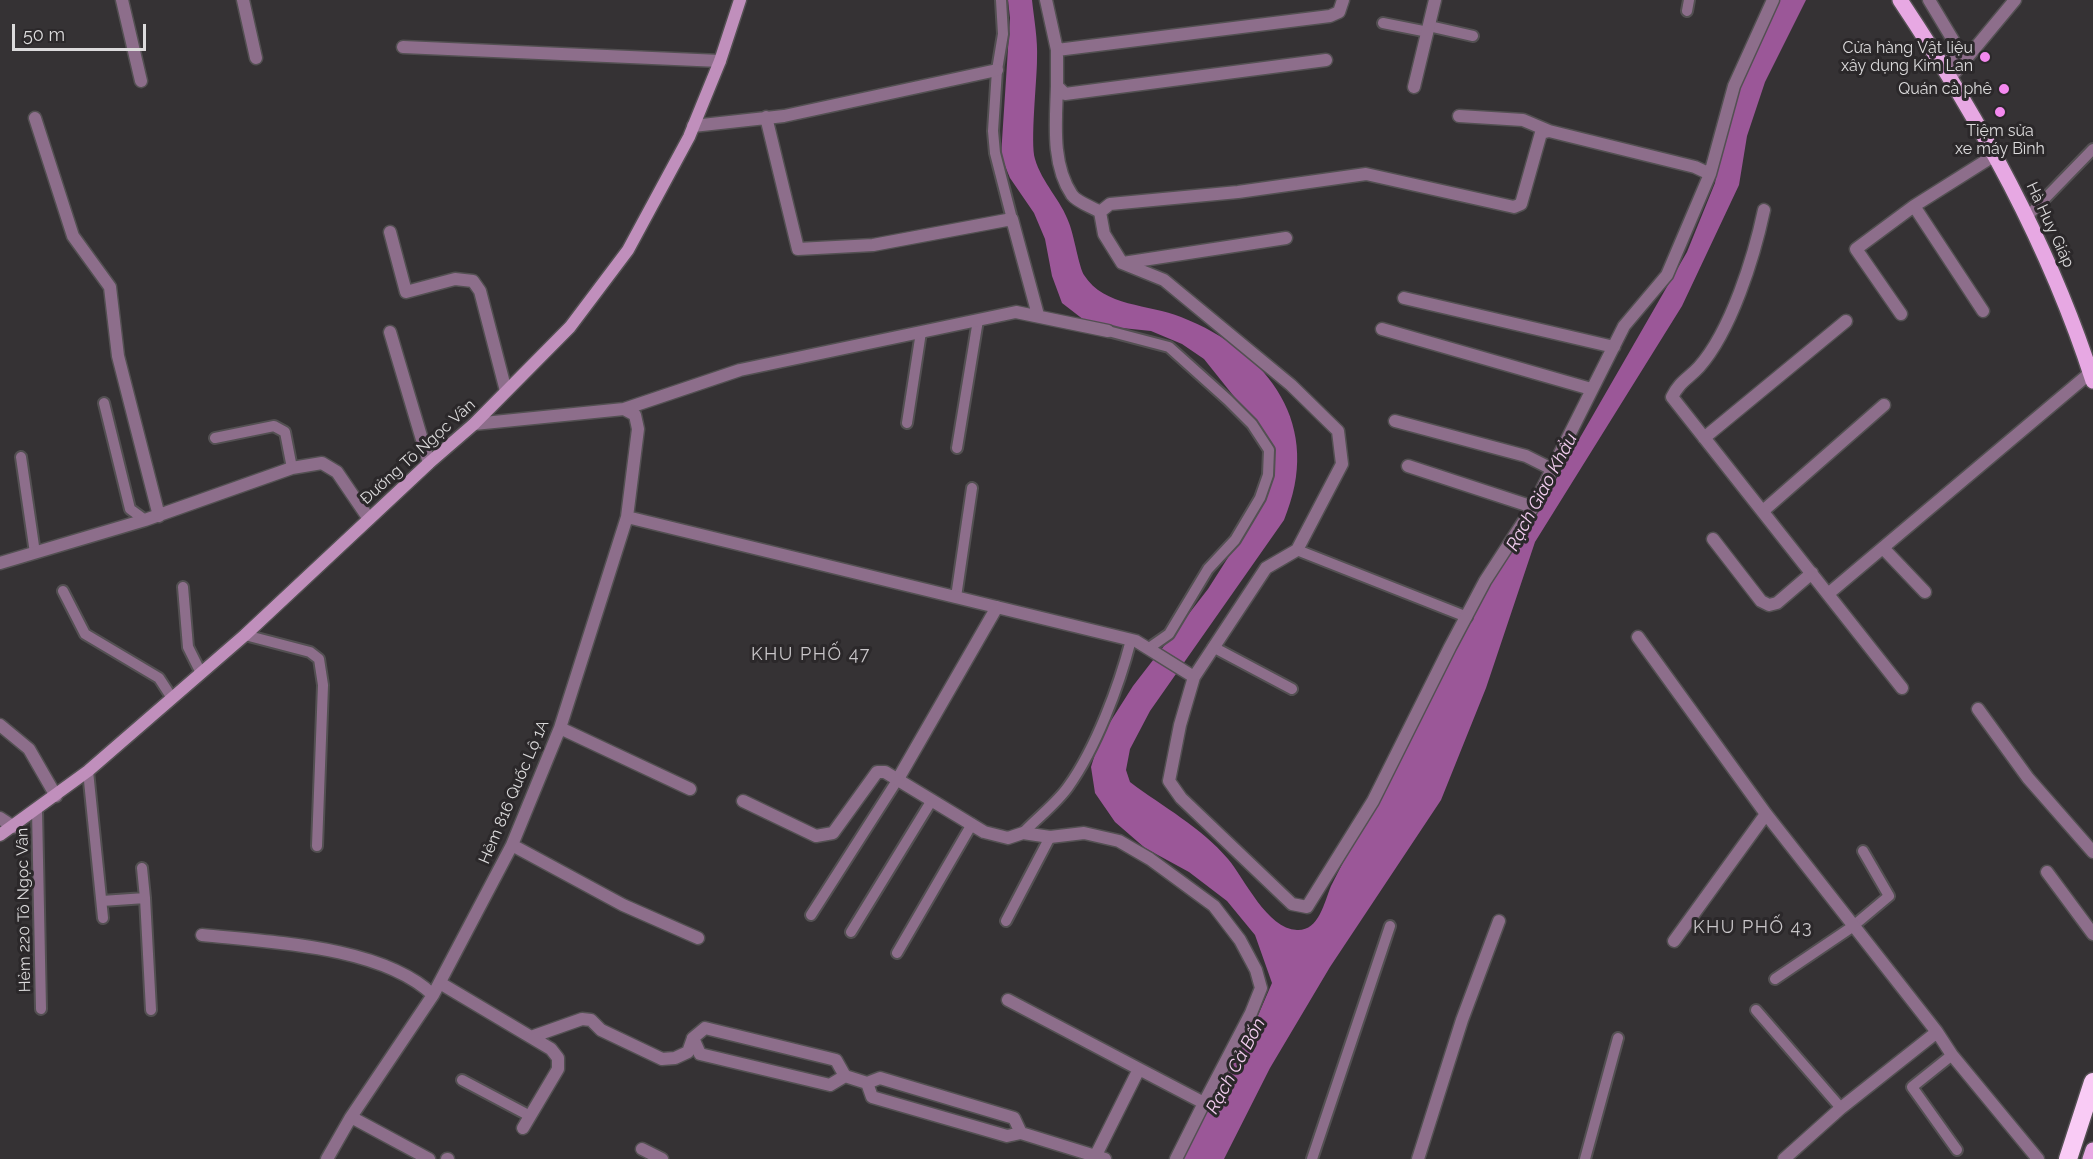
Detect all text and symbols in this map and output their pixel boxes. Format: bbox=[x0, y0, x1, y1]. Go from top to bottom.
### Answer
scale bar bbox=[15, 12, 148, 50]
text: 50 m bbox=[23, 24, 65, 45]
place label: Cửa hàng Vật liệu xây dụng Kim Lan bbox=[1841, 38, 1973, 76]
marker: Cửa hàng Vật liệu xây dụng Kim Lan bbox=[1978, 50, 1992, 64]
place label: Quán cà phê bbox=[1898, 79, 1992, 99]
marker: Quán cà phê bbox=[1997, 82, 2011, 96]
marker: Tiệm sửa xe máy Bình bbox=[1993, 105, 2007, 119]
place label: Tiệm sửa xe máy Bình bbox=[1955, 121, 2045, 159]
street label: Hà Huy Giáp bbox=[2022, 179, 2078, 271]
street label: Đường Tô Ngọc Vân bbox=[357, 395, 479, 509]
water label: Rạch Giao Khẩu bbox=[1502, 430, 1582, 554]
district label: KHU PHỐ 47 bbox=[751, 644, 871, 666]
street label: Hẻm 816 Quốc Lộ 1A bbox=[475, 717, 553, 867]
street label: Hẻm 220 Tô Ngọc Vân bbox=[13, 828, 35, 992]
district label: KHU PHỐ 43 bbox=[1693, 917, 1813, 939]
water label: Rạch Cả Bốn bbox=[1202, 1015, 1270, 1117]

